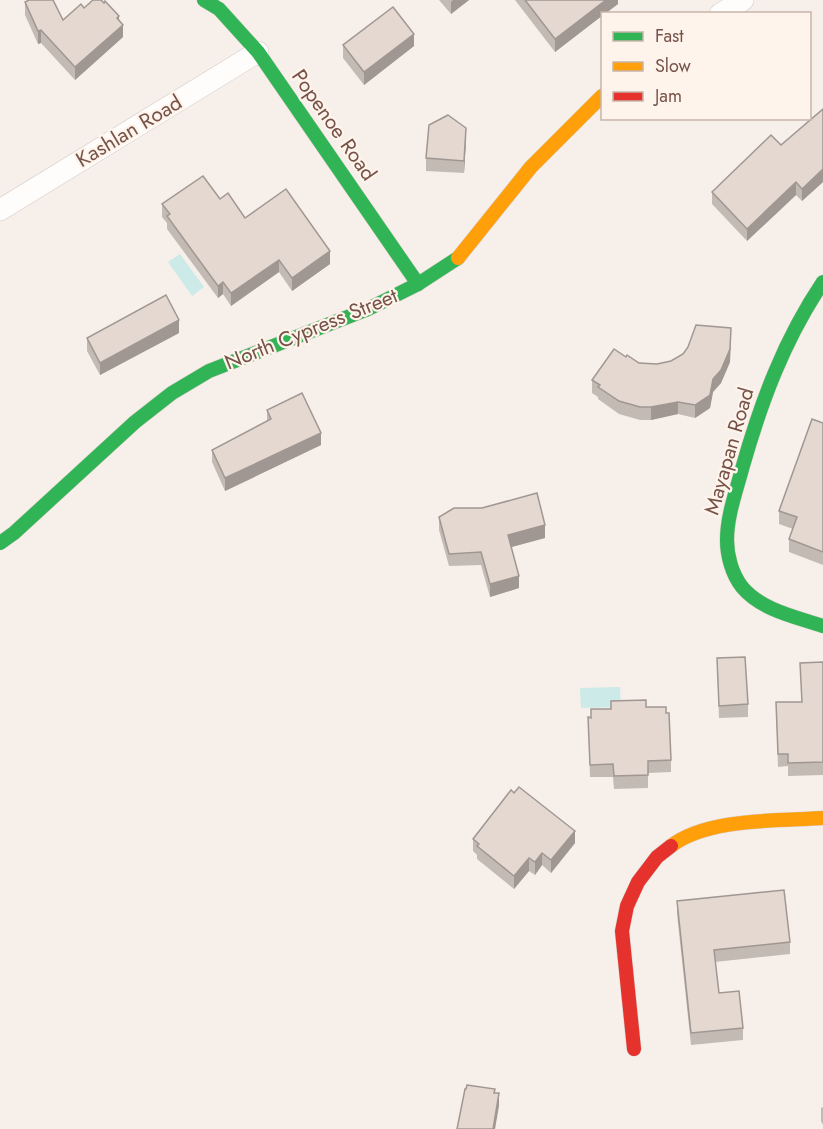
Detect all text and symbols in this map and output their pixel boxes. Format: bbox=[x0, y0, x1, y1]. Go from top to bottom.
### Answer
legend bbox=[601, 12, 811, 120]
text: Fast bbox=[655, 23, 684, 49]
text: Slow bbox=[655, 53, 692, 79]
street label: Popenoe Road bbox=[284, 63, 384, 187]
text: Jam bbox=[653, 83, 682, 109]
street label: Kashlan Road bbox=[70, 87, 188, 175]
street label: North Cypress Street bbox=[220, 281, 402, 377]
street label: Mayapan Road bbox=[697, 384, 761, 518]

